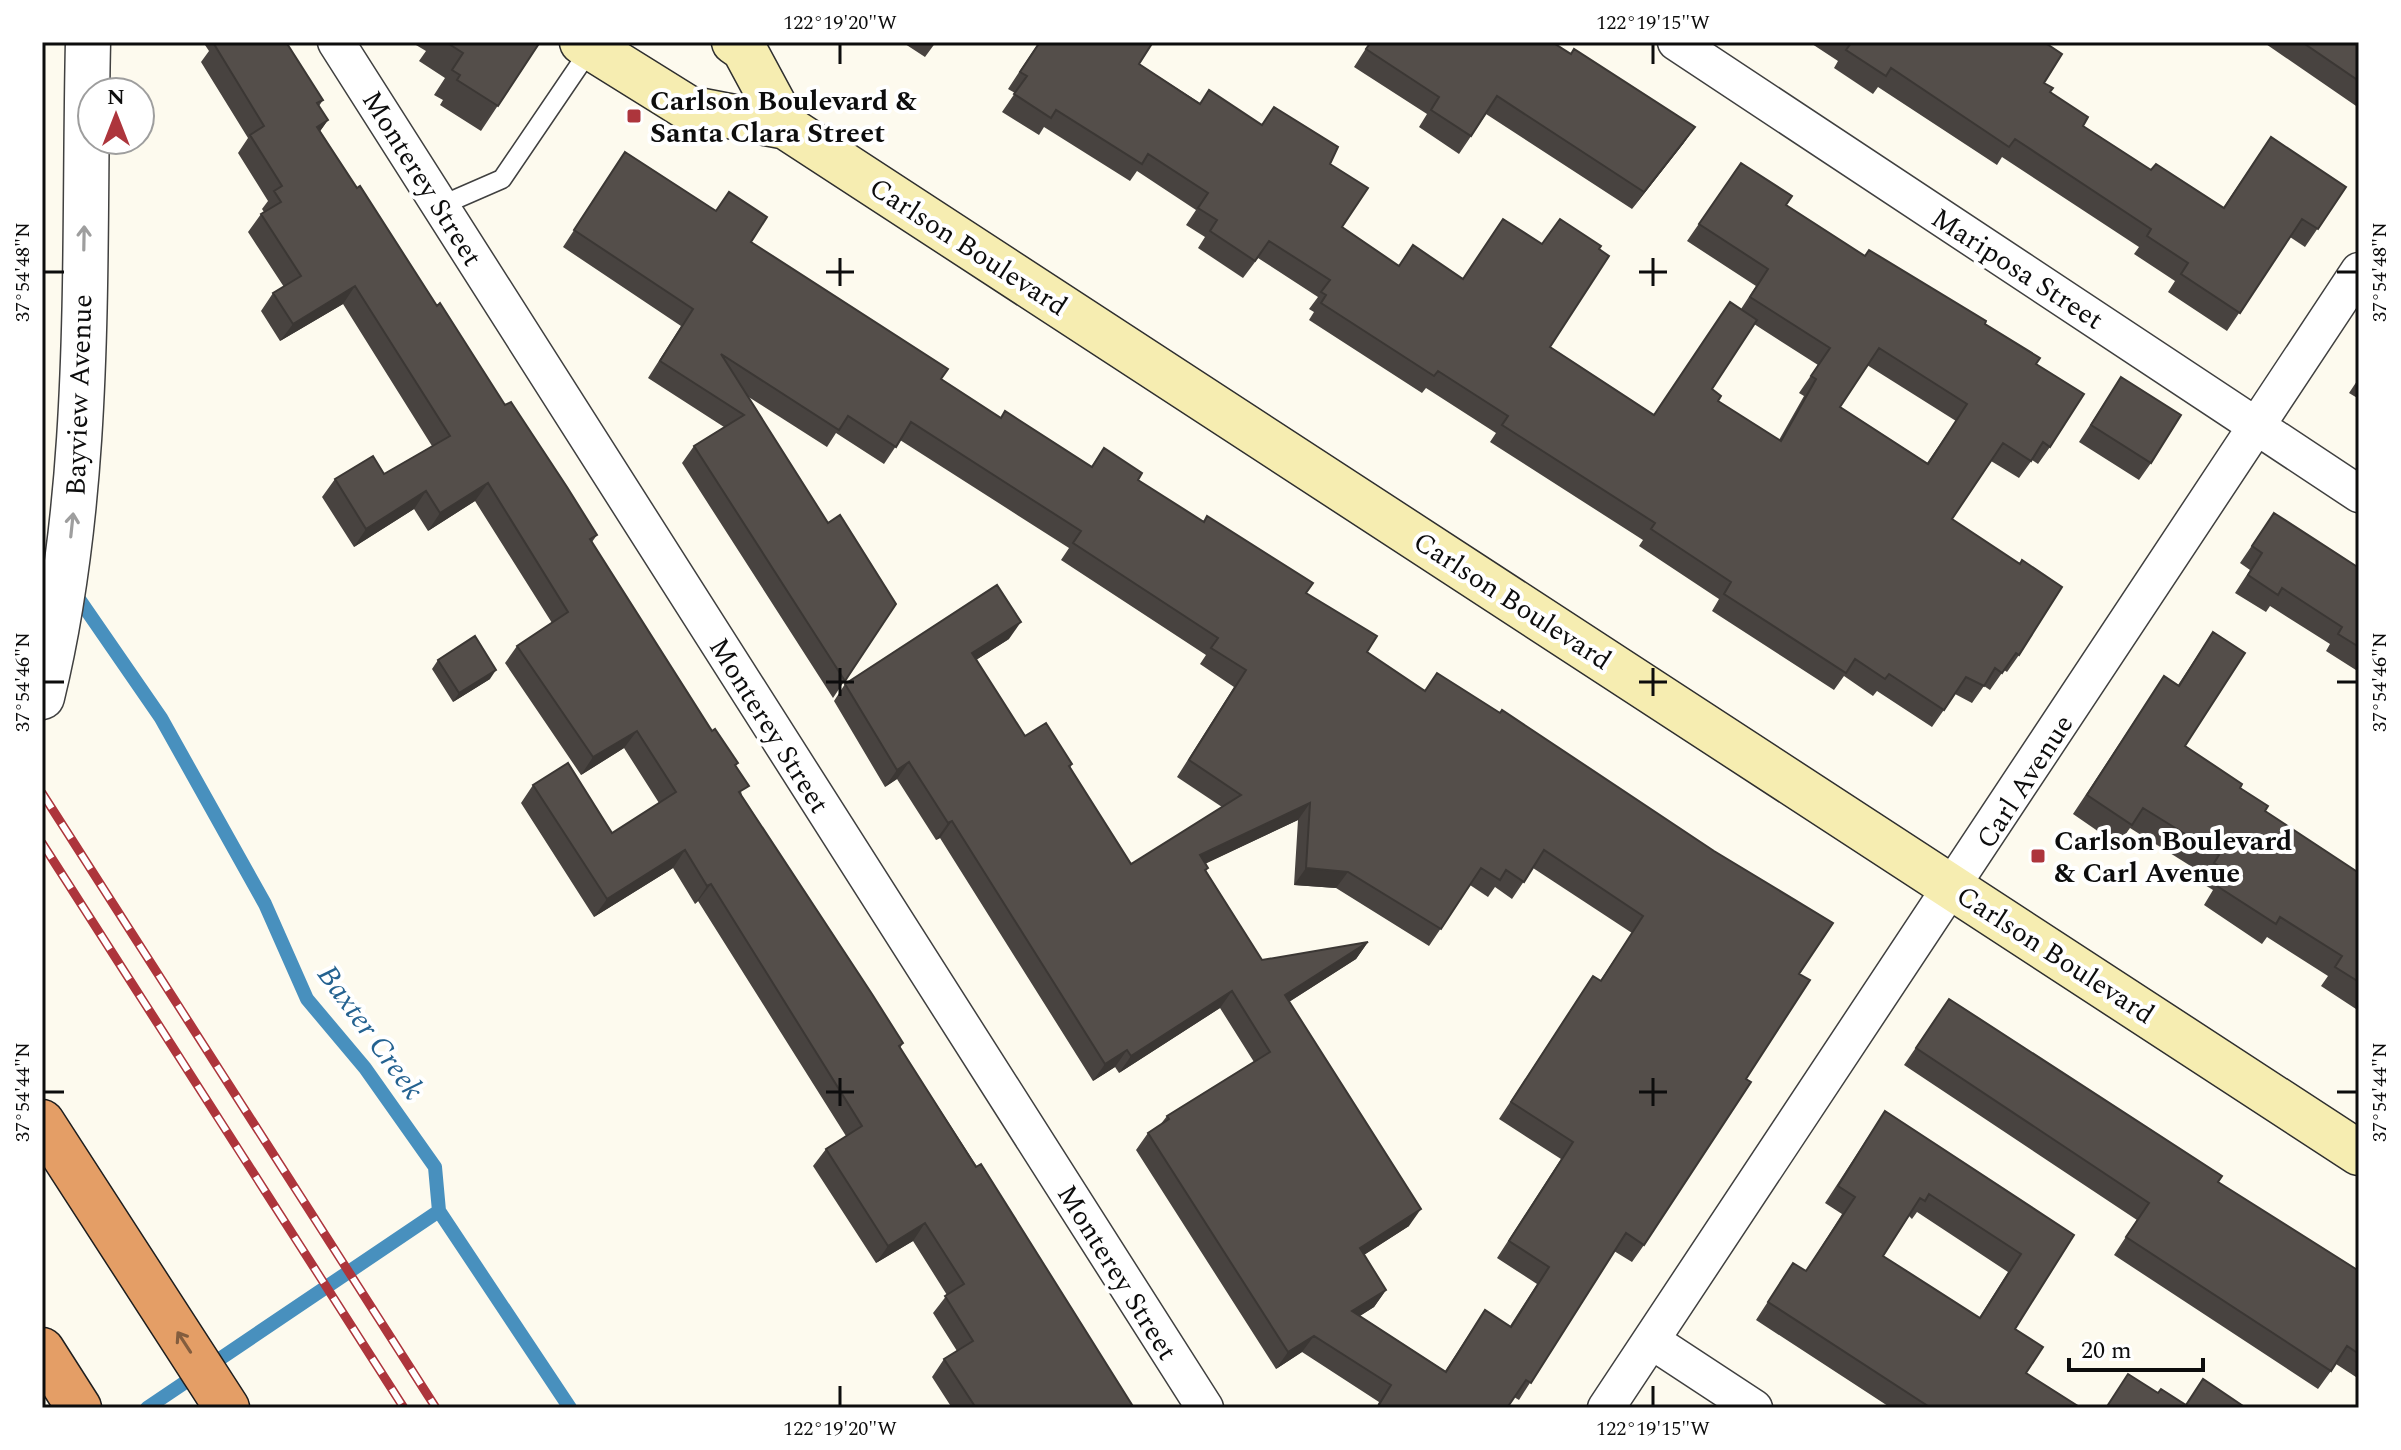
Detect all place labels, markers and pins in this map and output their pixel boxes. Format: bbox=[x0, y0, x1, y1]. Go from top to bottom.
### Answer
place label: Carlson Boulevard & Santa Clara Street bbox=[650, 80, 917, 155]
marker: Carlson Boulevard & Santa Clara Street bbox=[625, 107, 643, 125]
place label: Carlson Boulevard & Carl Avenue bbox=[2054, 820, 2292, 895]
marker: Carlson Boulevard & Carl Avenue bbox=[2029, 847, 2047, 865]

